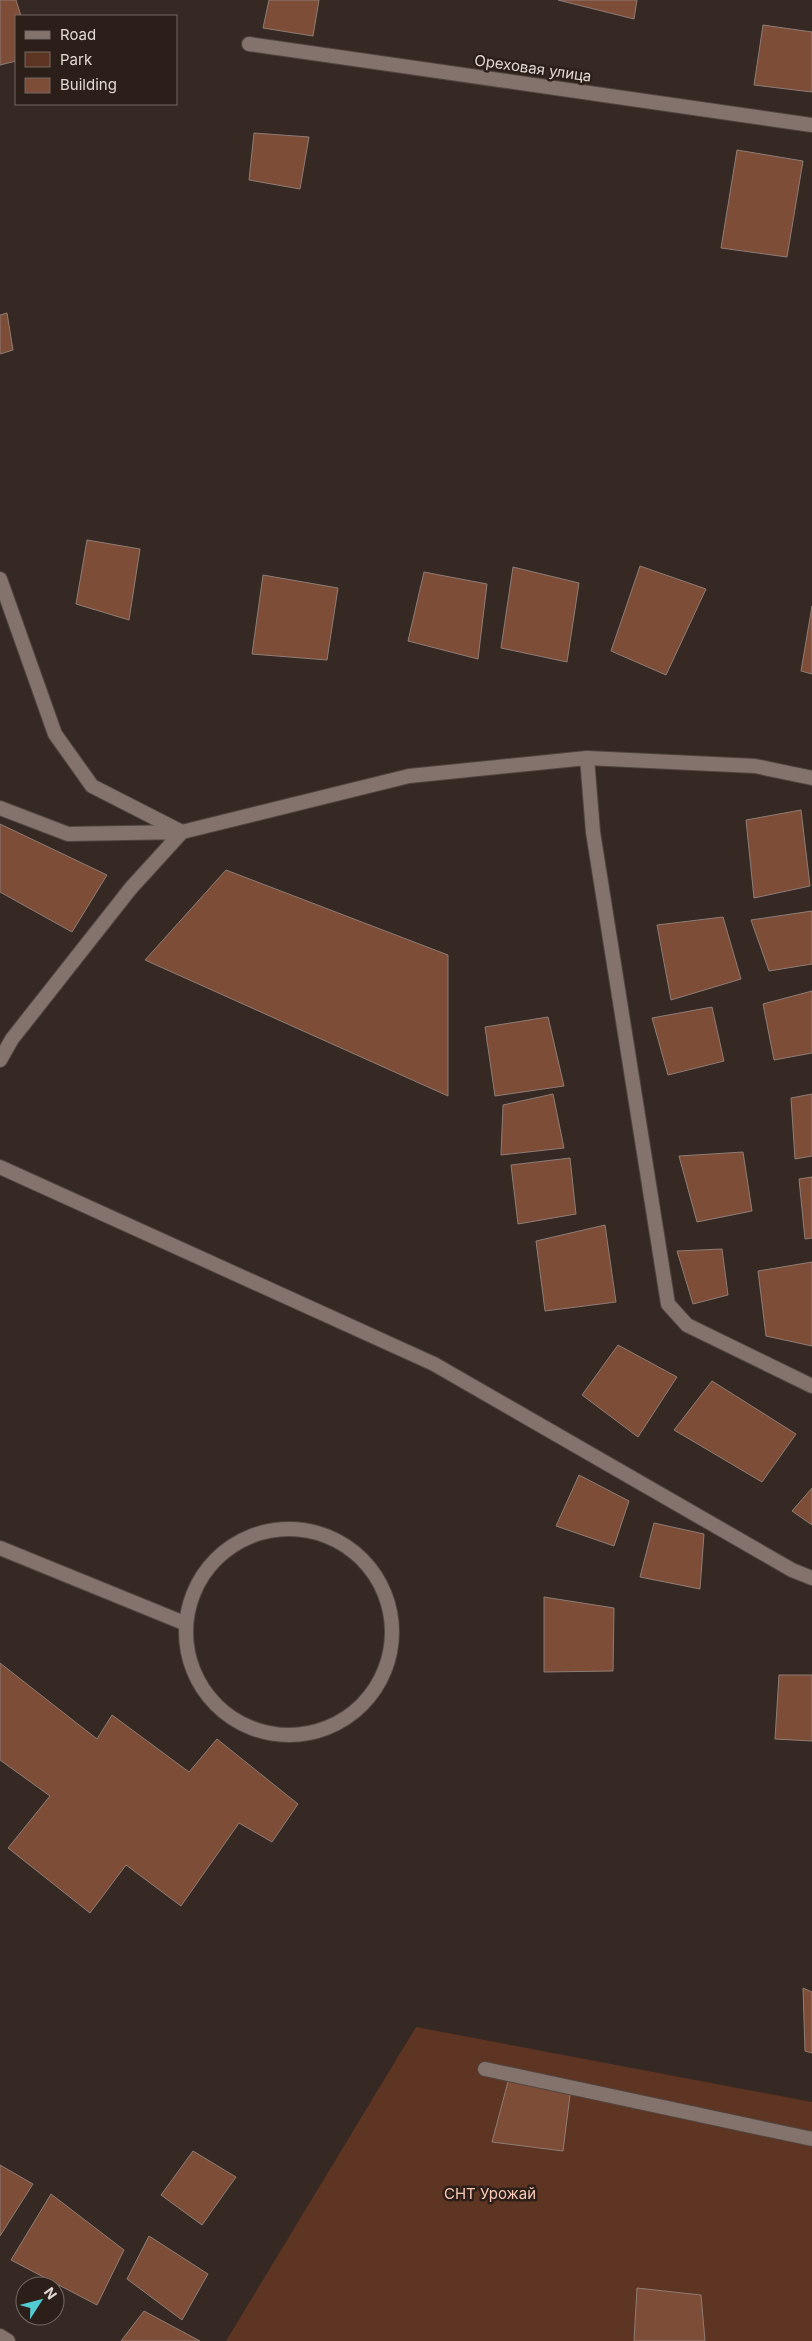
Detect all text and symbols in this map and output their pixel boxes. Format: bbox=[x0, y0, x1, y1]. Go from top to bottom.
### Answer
legend bbox=[15, 15, 178, 105]
text: Road bbox=[60, 25, 96, 44]
text: Park bbox=[60, 50, 93, 69]
street label: Ореховая улица bbox=[473, 50, 593, 86]
text: Building bbox=[60, 75, 117, 94]
park label: СНТ Урожай bbox=[444, 2184, 536, 2203]
north arrow bbox=[15, 2276, 65, 2326]
text: N bbox=[41, 2284, 61, 2302]

